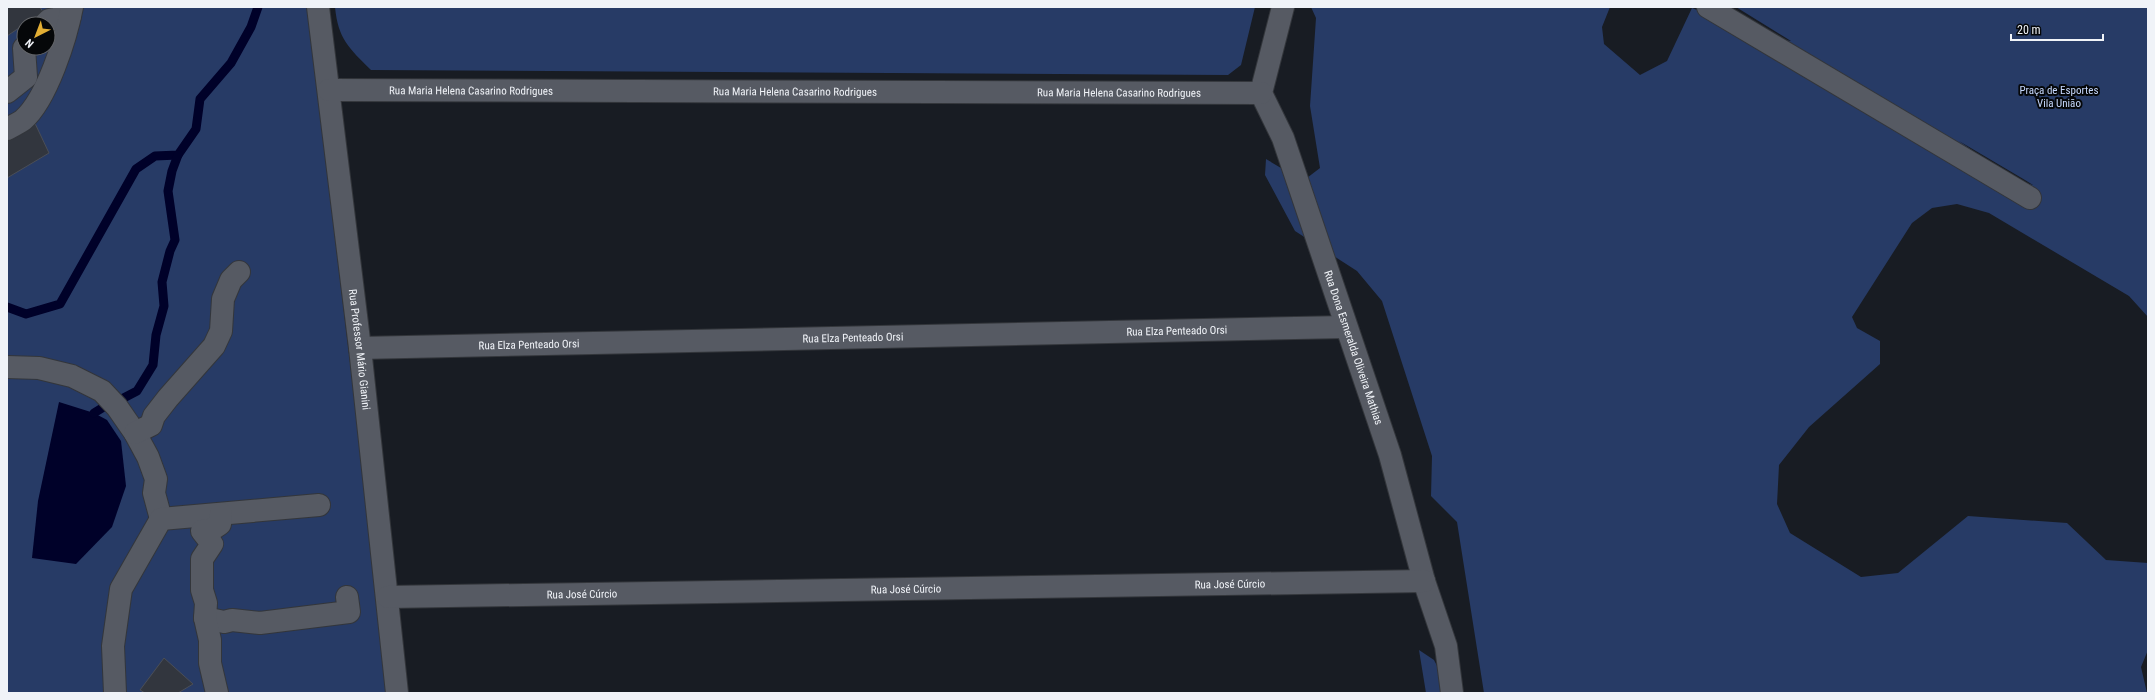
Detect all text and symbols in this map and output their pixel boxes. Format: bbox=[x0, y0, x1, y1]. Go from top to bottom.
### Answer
north arrow bbox=[16, 16, 56, 56]
scale bar bbox=[2011, 16, 2103, 42]
text: 20 m bbox=[2017, 23, 2041, 37]
text: N bbox=[23, 36, 37, 50]
street label: Rua Maria Helena Casarino Rodrigues bbox=[389, 84, 553, 98]
park label: Praça de Esportes Vila União bbox=[2020, 84, 2099, 110]
street label: Rua Maria Helena Casarino Rodrigues bbox=[713, 85, 877, 99]
street label: Rua Maria Helena Casarino Rodrigues bbox=[1037, 86, 1201, 100]
street label: Rua Dona Esmeralda Oliveira Mathias bbox=[1321, 269, 1385, 427]
street label: Rua Professor Mário Gianini bbox=[346, 288, 373, 411]
street label: Rua Elza Penteado Orsi bbox=[1126, 324, 1227, 339]
street label: Rua Elza Penteado Orsi bbox=[802, 330, 903, 346]
street label: Rua Elza Penteado Orsi bbox=[478, 337, 580, 352]
street label: Rua José Cúrcio bbox=[1195, 577, 1266, 592]
street label: Rua José Cúrcio bbox=[871, 582, 942, 597]
street label: Rua José Cúrcio bbox=[547, 587, 618, 602]

